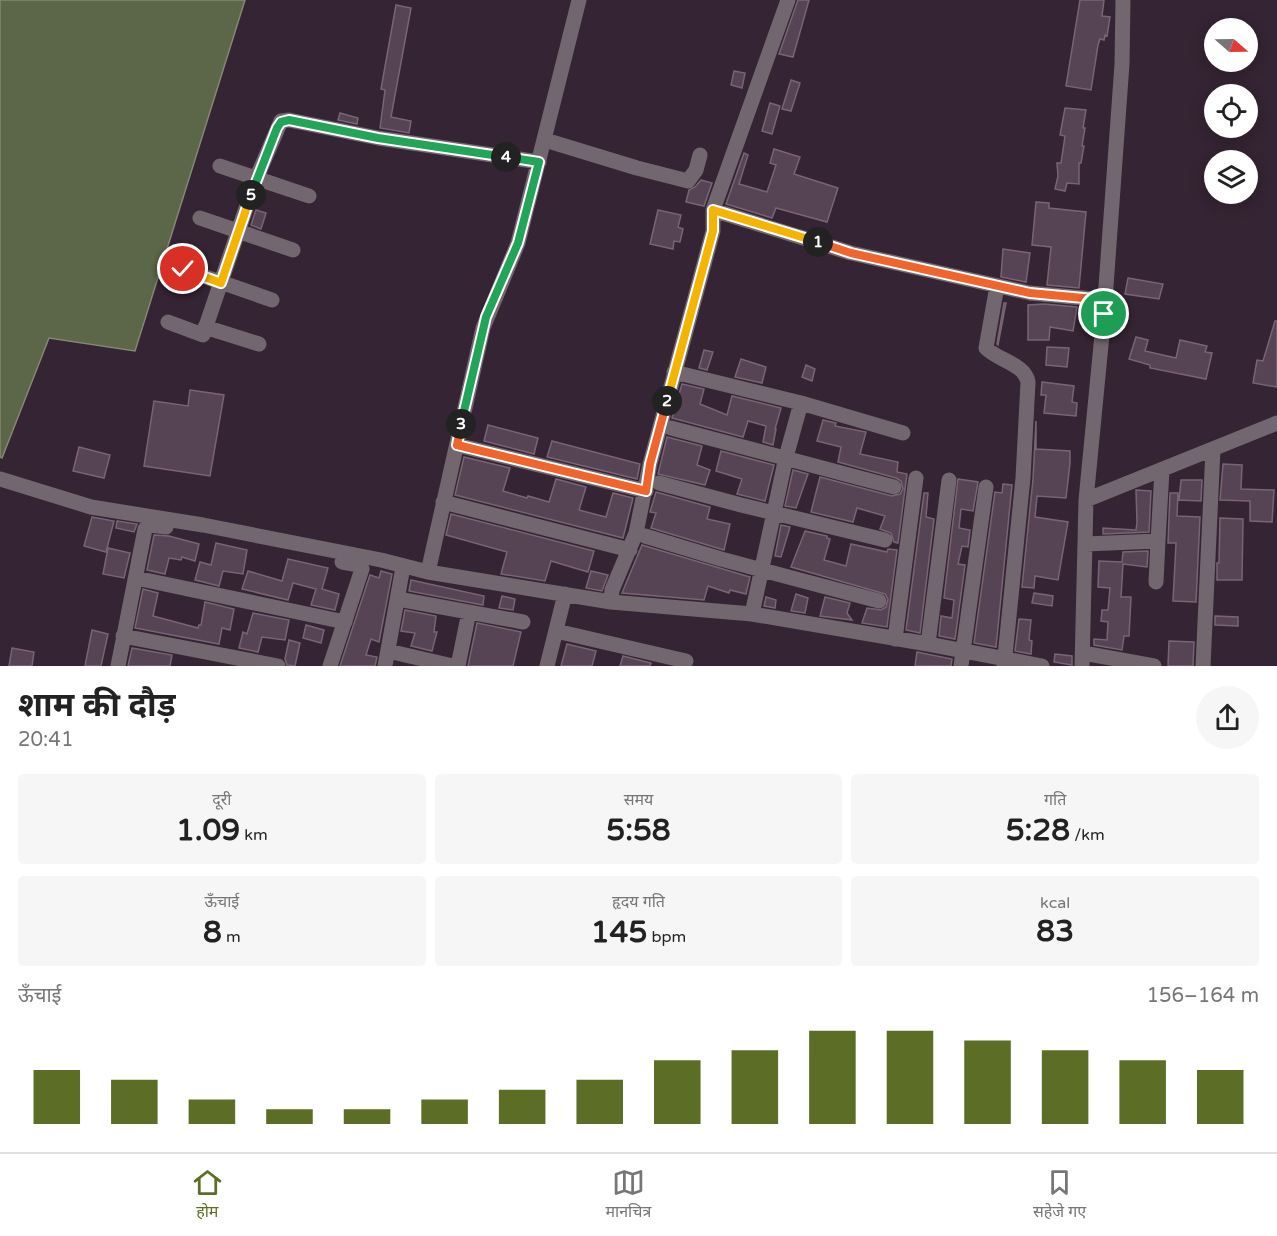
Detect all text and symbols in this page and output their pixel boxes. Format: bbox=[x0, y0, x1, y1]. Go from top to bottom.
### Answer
north arrow bbox=[1204, 18, 1258, 72]
map controls bbox=[1204, 18, 1258, 204]
button: locate bbox=[1204, 84, 1258, 138]
pin: 4 bbox=[491, 142, 521, 172]
text: 4 bbox=[501, 147, 511, 167]
button: layers bbox=[1204, 150, 1258, 204]
pin: 5 bbox=[236, 180, 266, 210]
text: 5 bbox=[246, 185, 256, 205]
pin: 1 bbox=[803, 227, 833, 257]
text: 1 bbox=[813, 232, 823, 252]
pin bbox=[157, 243, 208, 294]
icon: check bbox=[166, 252, 199, 285]
pin bbox=[1078, 288, 1129, 339]
icon: arrive bbox=[1087, 297, 1120, 330]
pin: 2 bbox=[652, 386, 682, 416]
text: 2 bbox=[662, 391, 672, 411]
pin: 3 bbox=[446, 409, 476, 439]
text: 3 bbox=[456, 414, 466, 434]
text: शाम की दौड़ bbox=[18, 686, 176, 725]
button: share bbox=[1196, 686, 1259, 749]
text: 20:41 bbox=[18, 728, 73, 752]
text: दूरी bbox=[212, 790, 231, 810]
text: समय bbox=[624, 790, 653, 810]
text: गति bbox=[1044, 790, 1066, 810]
text: 1.09 bbox=[176, 812, 240, 849]
text: 5:58 bbox=[606, 812, 671, 849]
text: 5:28 bbox=[1006, 812, 1070, 849]
text: km bbox=[240, 825, 268, 845]
text: /km bbox=[1070, 825, 1105, 845]
text: ऊँचाई bbox=[204, 892, 239, 912]
text: हृदय गति bbox=[612, 892, 665, 912]
text: kcal bbox=[1040, 893, 1070, 913]
text: 83 bbox=[1036, 913, 1074, 950]
text: 8 bbox=[203, 914, 222, 951]
text: 145 bbox=[591, 914, 647, 951]
text: m bbox=[222, 927, 241, 947]
text: bpm bbox=[647, 927, 686, 947]
text: ऊँचाई bbox=[18, 984, 61, 1008]
text: 156–164 m bbox=[1146, 984, 1259, 1008]
tab: होम bbox=[191, 1166, 224, 1224]
tab: मानचित्र bbox=[606, 1166, 651, 1224]
tab: सहेजे गए bbox=[1033, 1166, 1086, 1224]

